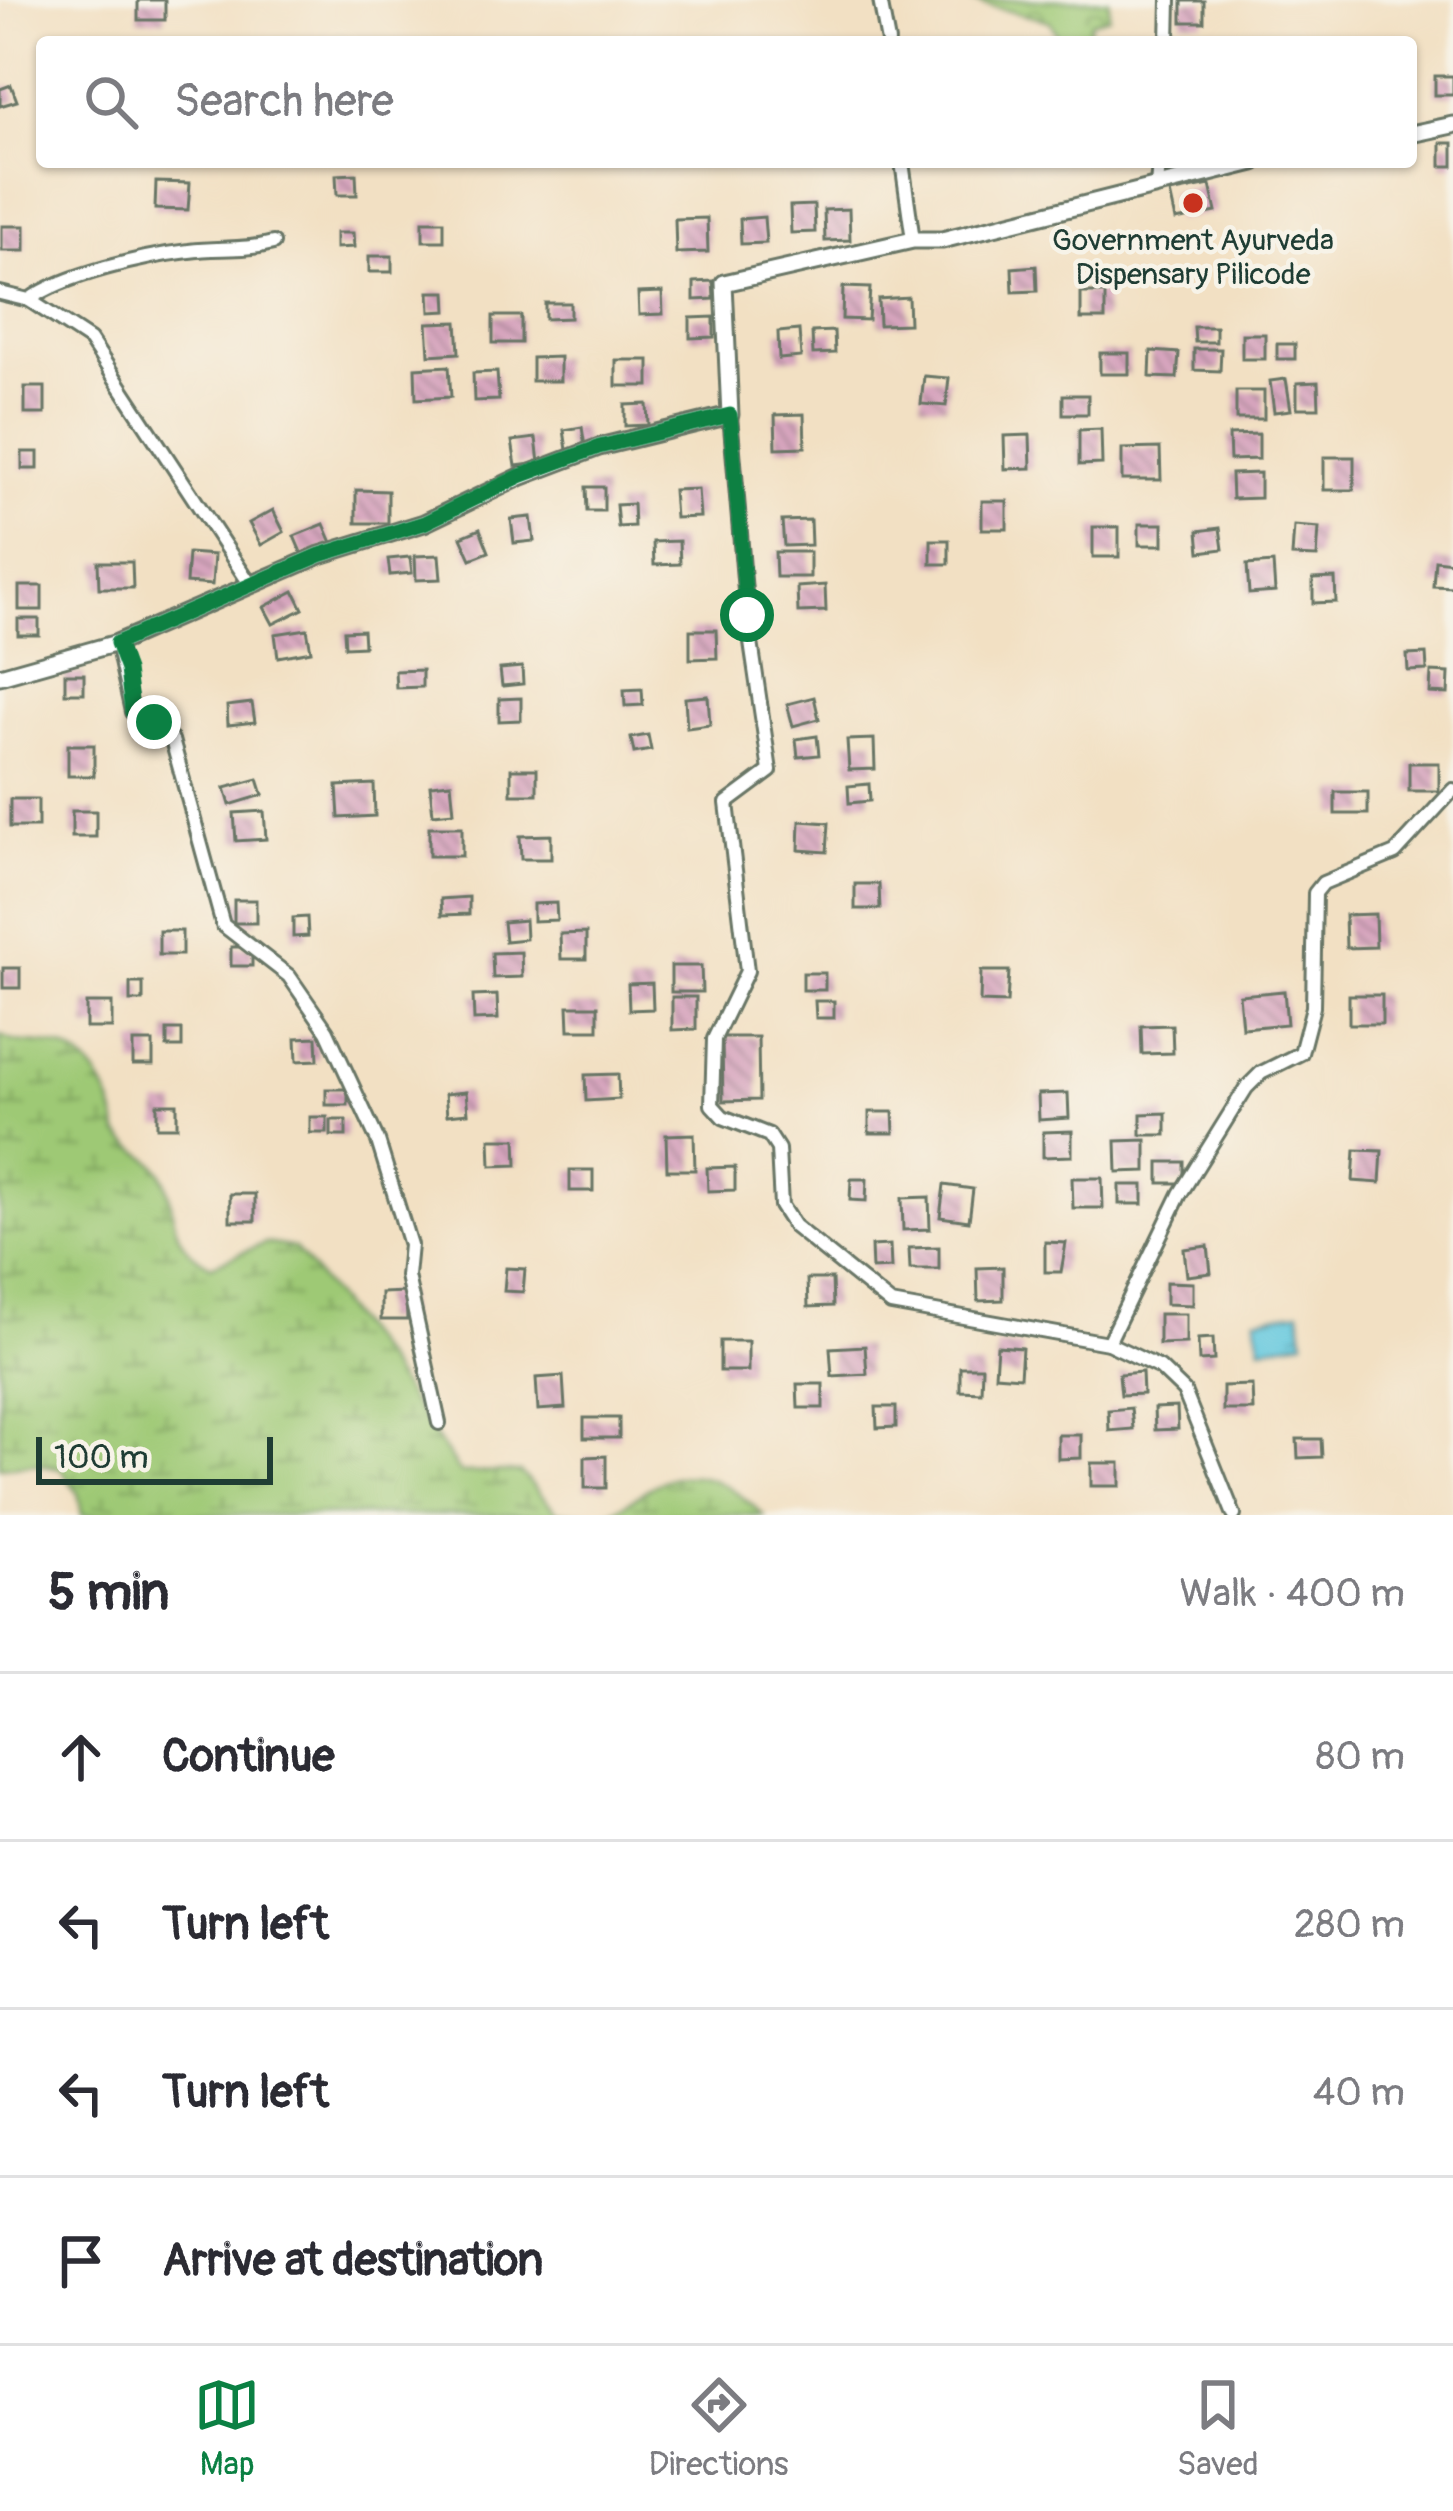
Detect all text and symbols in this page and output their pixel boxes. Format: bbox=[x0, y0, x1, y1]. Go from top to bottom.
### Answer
search box bbox=[36, 36, 1417, 168]
icon: search bbox=[78, 69, 144, 135]
text: Search here bbox=[174, 74, 394, 130]
marker: Government Ayurveda Dispensary Pilicode bbox=[1180, 190, 1206, 216]
place label: Government Ayurveda Dispensary Pilicode bbox=[1052, 222, 1334, 293]
route start bbox=[720, 588, 774, 642]
route end bbox=[127, 695, 181, 749]
scale bar bbox=[36, 1431, 273, 1484]
text: 100 m bbox=[54, 1437, 148, 1478]
text: 5 min bbox=[48, 1561, 169, 1625]
text: Walk · 400 m bbox=[1180, 1569, 1405, 1618]
icon: ahead bbox=[48, 1724, 114, 1790]
text: Continue bbox=[162, 1729, 335, 1785]
text: 80 m bbox=[1316, 1732, 1405, 1781]
icon: left bbox=[48, 1892, 114, 1958]
text: Turn left bbox=[162, 1897, 329, 1953]
text: 280 m bbox=[1294, 1900, 1405, 1949]
icon: left bbox=[48, 2060, 114, 2126]
text: Turn left bbox=[162, 2065, 329, 2121]
text: 40 m bbox=[1313, 2068, 1405, 2117]
icon: arrive bbox=[48, 2228, 114, 2294]
text: Arrive at destination bbox=[162, 2233, 543, 2289]
tab: Map bbox=[194, 2372, 260, 2485]
tab: Directions bbox=[649, 2372, 789, 2485]
tab: Saved bbox=[1177, 2372, 1259, 2485]

